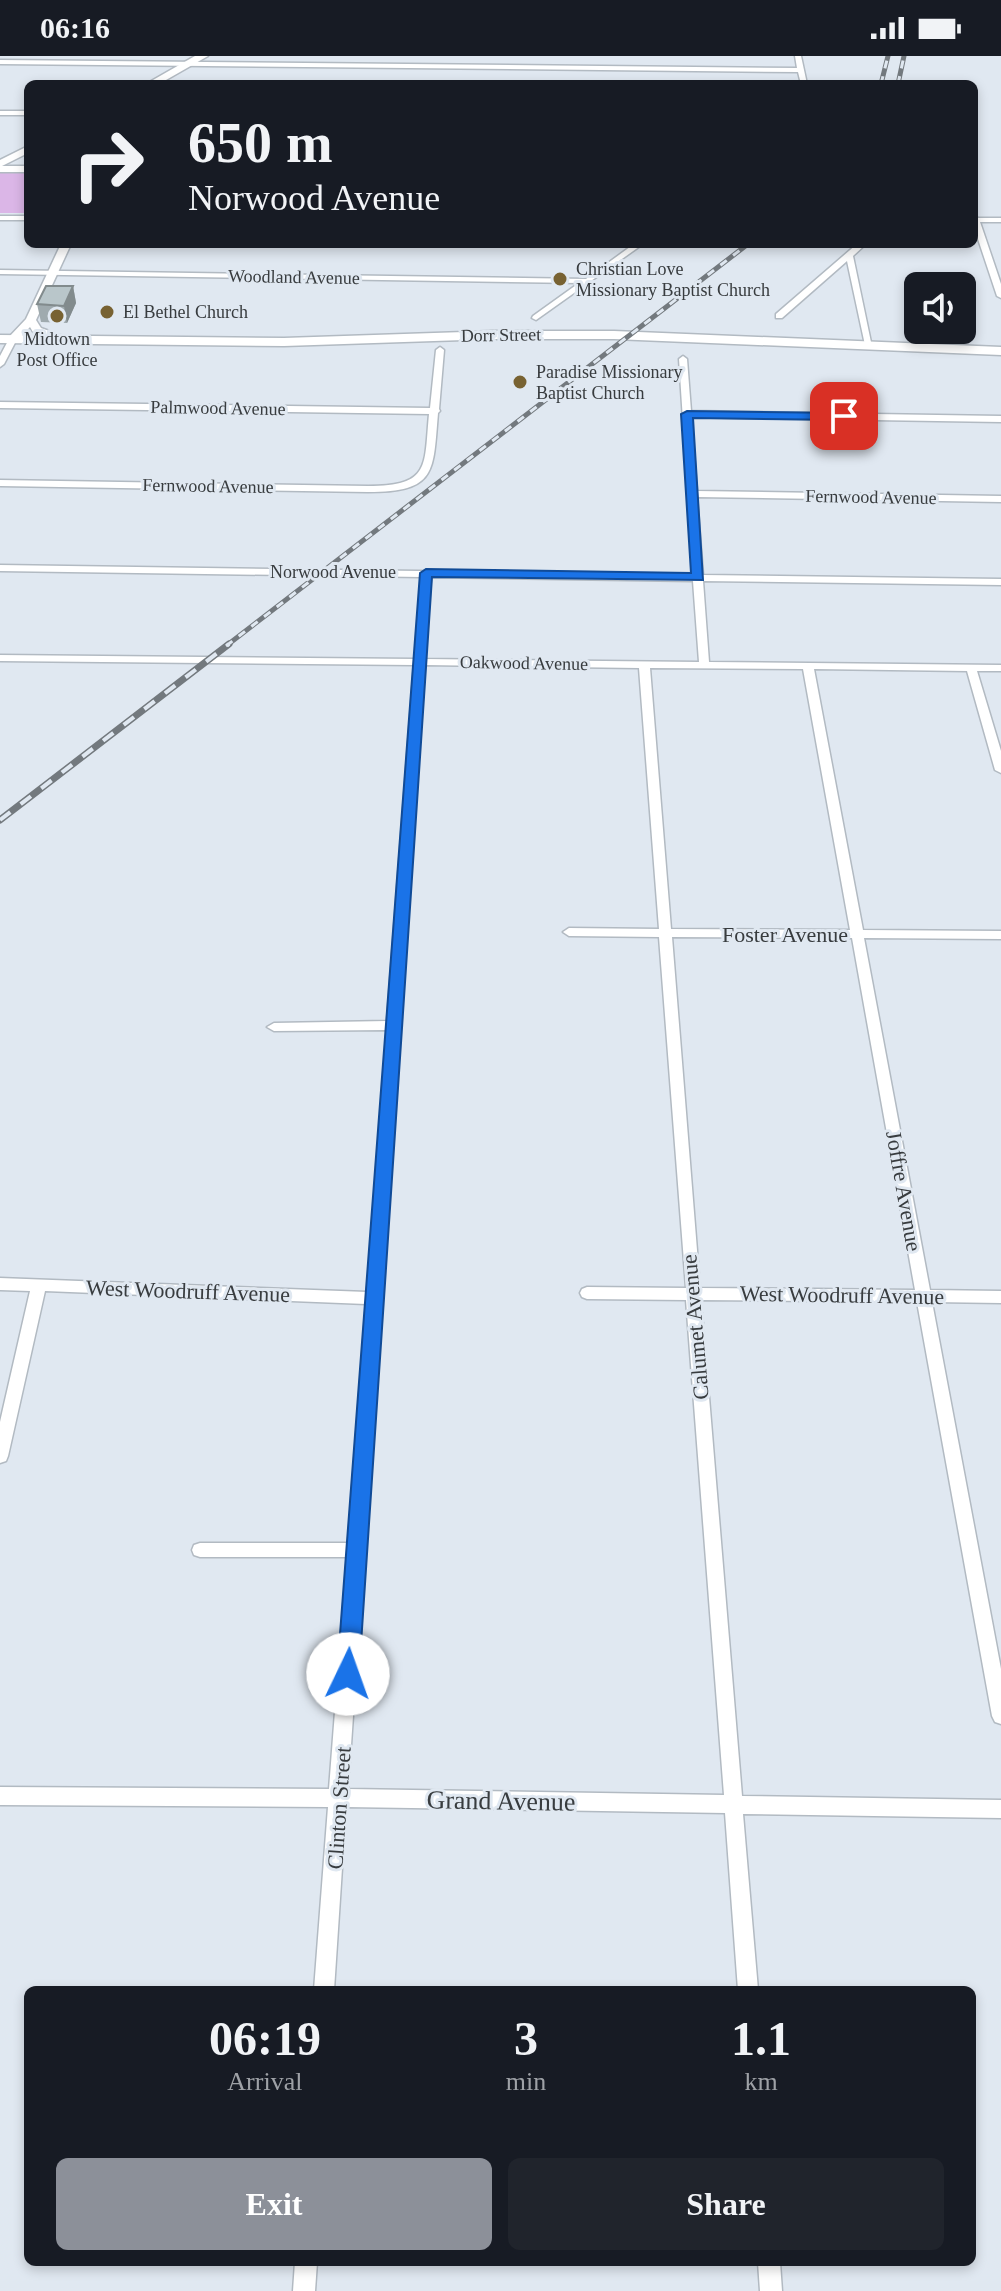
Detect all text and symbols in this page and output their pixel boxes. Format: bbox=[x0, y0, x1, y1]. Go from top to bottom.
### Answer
text: 06:16 bbox=[40, 11, 110, 44]
icon: right bbox=[56, 112, 160, 216]
text: 650 m bbox=[188, 112, 333, 174]
text: Norwood Avenue bbox=[188, 178, 440, 218]
place label: Christian Love Missionary Baptist Church bbox=[576, 259, 770, 300]
street label: Woodland Avenue bbox=[228, 266, 360, 288]
marker: Christian Love Missionary Baptist Church bbox=[551, 270, 569, 288]
map controls bbox=[904, 272, 976, 344]
button: sound bbox=[904, 272, 976, 344]
place label: El Bethel Church bbox=[123, 302, 248, 322]
marker: El Bethel Church bbox=[98, 303, 116, 321]
marker: Midtown Post Office bbox=[48, 307, 66, 325]
street label: Dorr Street bbox=[461, 324, 541, 346]
place label: Midtown Post Office bbox=[16, 329, 98, 370]
place label: Paradise Missionary Baptist Church bbox=[536, 362, 682, 403]
marker: Paradise Missionary Baptist Church bbox=[511, 373, 529, 391]
pin bbox=[810, 382, 878, 450]
icon: arrive bbox=[822, 394, 866, 438]
street label: Palmwood Avenue bbox=[150, 397, 286, 419]
street label: Fernwood Avenue bbox=[142, 475, 274, 497]
street label: Fernwood Avenue bbox=[805, 486, 937, 508]
street label: Norwood Avenue bbox=[270, 562, 396, 582]
street label: Oakwood Avenue bbox=[460, 652, 588, 674]
street label: Foster Avenue bbox=[722, 922, 848, 947]
street label: Joffre Avenue bbox=[881, 1129, 927, 1253]
street label: Calumet Avenue bbox=[676, 1253, 714, 1401]
street label: West Woodruff Avenue bbox=[86, 1275, 290, 1307]
street label: West Woodruff Avenue bbox=[740, 1281, 944, 1309]
position arrow bbox=[306, 1632, 390, 1716]
street label: Clinton Street bbox=[322, 1746, 356, 1870]
street label: Grand Avenue bbox=[426, 1785, 576, 1817]
text: 06:19 bbox=[209, 2012, 321, 2065]
text: 3 bbox=[514, 2012, 538, 2065]
text: 1.1 bbox=[731, 2012, 791, 2065]
text: Arrival bbox=[227, 2067, 302, 2096]
text: min bbox=[506, 2067, 546, 2096]
text: km bbox=[744, 2067, 778, 2096]
button: Exit bbox=[56, 2158, 492, 2250]
button: Share bbox=[508, 2158, 944, 2250]

